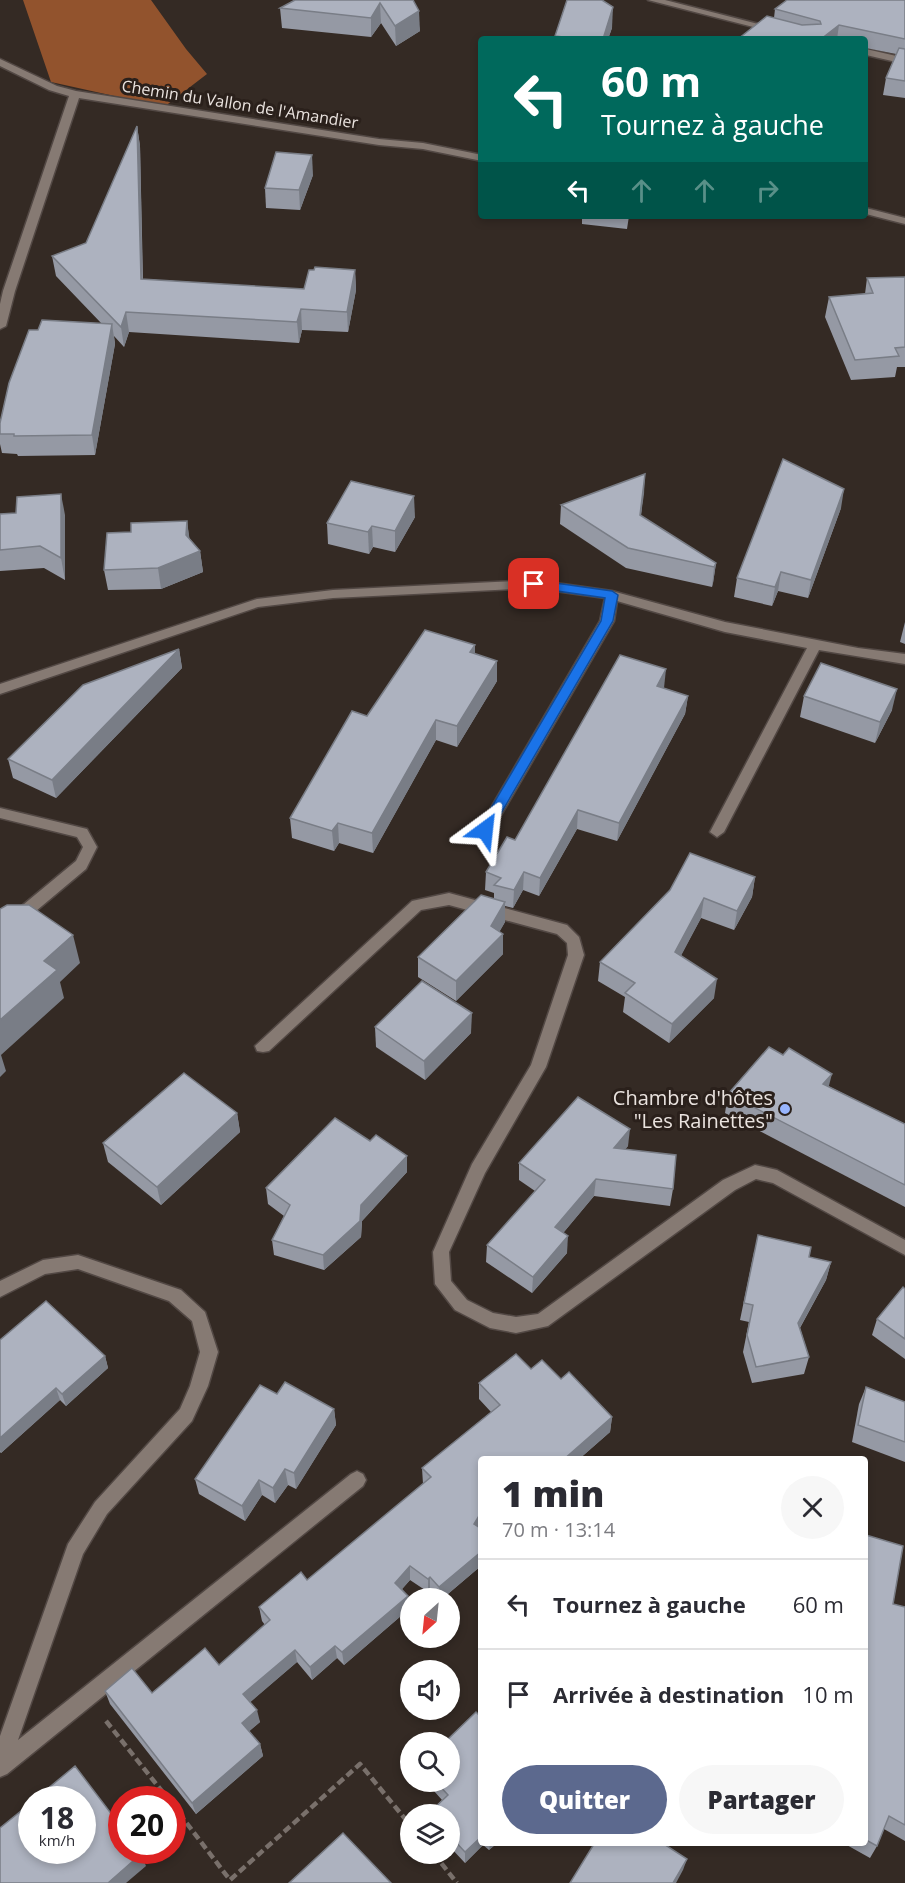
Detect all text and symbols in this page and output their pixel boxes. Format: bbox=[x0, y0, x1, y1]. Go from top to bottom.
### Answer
text: 60 m bbox=[601, 52, 701, 109]
icon: left bbox=[502, 60, 580, 138]
street label: Chemin du Vallon de l'Amandier bbox=[120, 74, 360, 134]
text: Tournez à gauche bbox=[601, 106, 824, 143]
icon: left bbox=[562, 174, 595, 207]
icon: ahead bbox=[625, 174, 658, 207]
icon: ahead bbox=[688, 174, 721, 207]
icon: right bbox=[751, 174, 784, 207]
pin bbox=[508, 558, 559, 609]
icon: arrive bbox=[517, 567, 550, 600]
position arrow bbox=[453, 798, 517, 862]
place label: Chambre d'hôtes "Les Rainettes" bbox=[613, 1084, 773, 1134]
marker: Chambre d'hôtes "Les Rainettes" bbox=[778, 1102, 792, 1116]
text: 1 min bbox=[502, 1469, 604, 1518]
button: close bbox=[781, 1476, 844, 1539]
text: 70 m · 13:14 bbox=[502, 1516, 615, 1543]
north arrow bbox=[400, 1588, 460, 1648]
map controls bbox=[400, 1588, 460, 1864]
icon: left bbox=[502, 1588, 535, 1621]
text: Tournez à gauche bbox=[553, 1589, 746, 1619]
text: 60 m bbox=[793, 1589, 844, 1619]
button: sound bbox=[400, 1660, 460, 1720]
icon: arrive bbox=[502, 1678, 535, 1711]
text: Arrivée à destination bbox=[553, 1679, 784, 1709]
text: 10 m bbox=[802, 1679, 854, 1709]
button: search bbox=[400, 1732, 460, 1792]
button: Quitter bbox=[502, 1765, 667, 1834]
button: Partager bbox=[679, 1765, 844, 1834]
speed limit sign: 20 bbox=[108, 1786, 186, 1864]
text: 18 bbox=[40, 1797, 74, 1838]
button: layers bbox=[400, 1804, 460, 1864]
text: km/h bbox=[39, 1830, 75, 1850]

